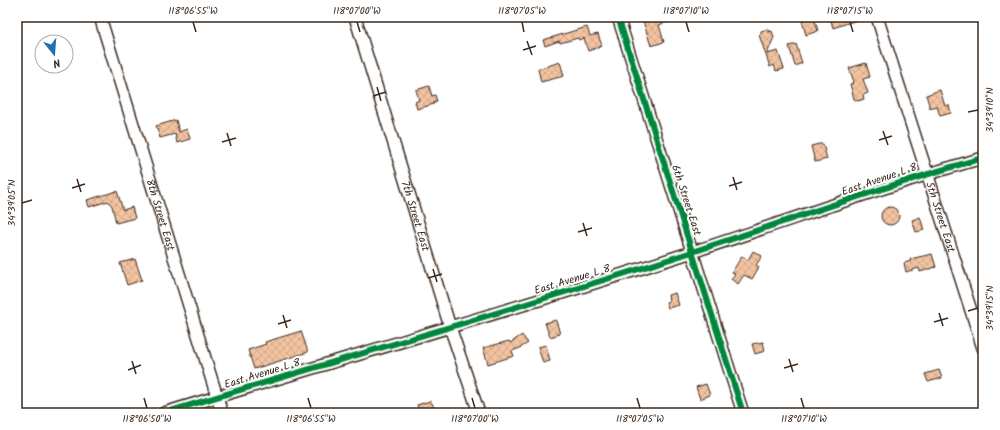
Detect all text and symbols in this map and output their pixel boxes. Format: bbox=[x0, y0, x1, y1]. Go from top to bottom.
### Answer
text: 118°06'55"W bbox=[168, 3, 218, 19]
text: 118°07'00"W bbox=[333, 3, 381, 19]
text: 118°07'05"W bbox=[498, 3, 546, 19]
text: 118°07'10"W bbox=[663, 3, 709, 19]
text: 118°07'15"W bbox=[827, 3, 873, 19]
north arrow bbox=[34, 34, 74, 74]
text: N bbox=[51, 53, 63, 72]
text: 34°39'10"N bbox=[982, 87, 998, 132]
street label: East Avenue L 8 bbox=[839, 158, 920, 201]
street label: 6th Street East bbox=[666, 163, 706, 239]
street label: 8th Street East bbox=[140, 177, 180, 254]
text: 34°39'05"N bbox=[4, 179, 20, 227]
street label: 7th Street East bbox=[396, 179, 434, 254]
street label: 5th Street East bbox=[920, 180, 960, 256]
street label: East Avenue L 8 bbox=[532, 260, 613, 300]
text: 34°39'15"N bbox=[982, 285, 998, 331]
street label: East Avenue L 8 bbox=[222, 354, 303, 394]
text: 118°06'50"W bbox=[122, 411, 172, 427]
text: 118°06'55"W bbox=[286, 411, 336, 427]
text: 118°07'00"W bbox=[451, 411, 499, 427]
text: 118°07'05"W bbox=[616, 411, 664, 427]
text: 118°07'10"W bbox=[781, 411, 827, 427]

